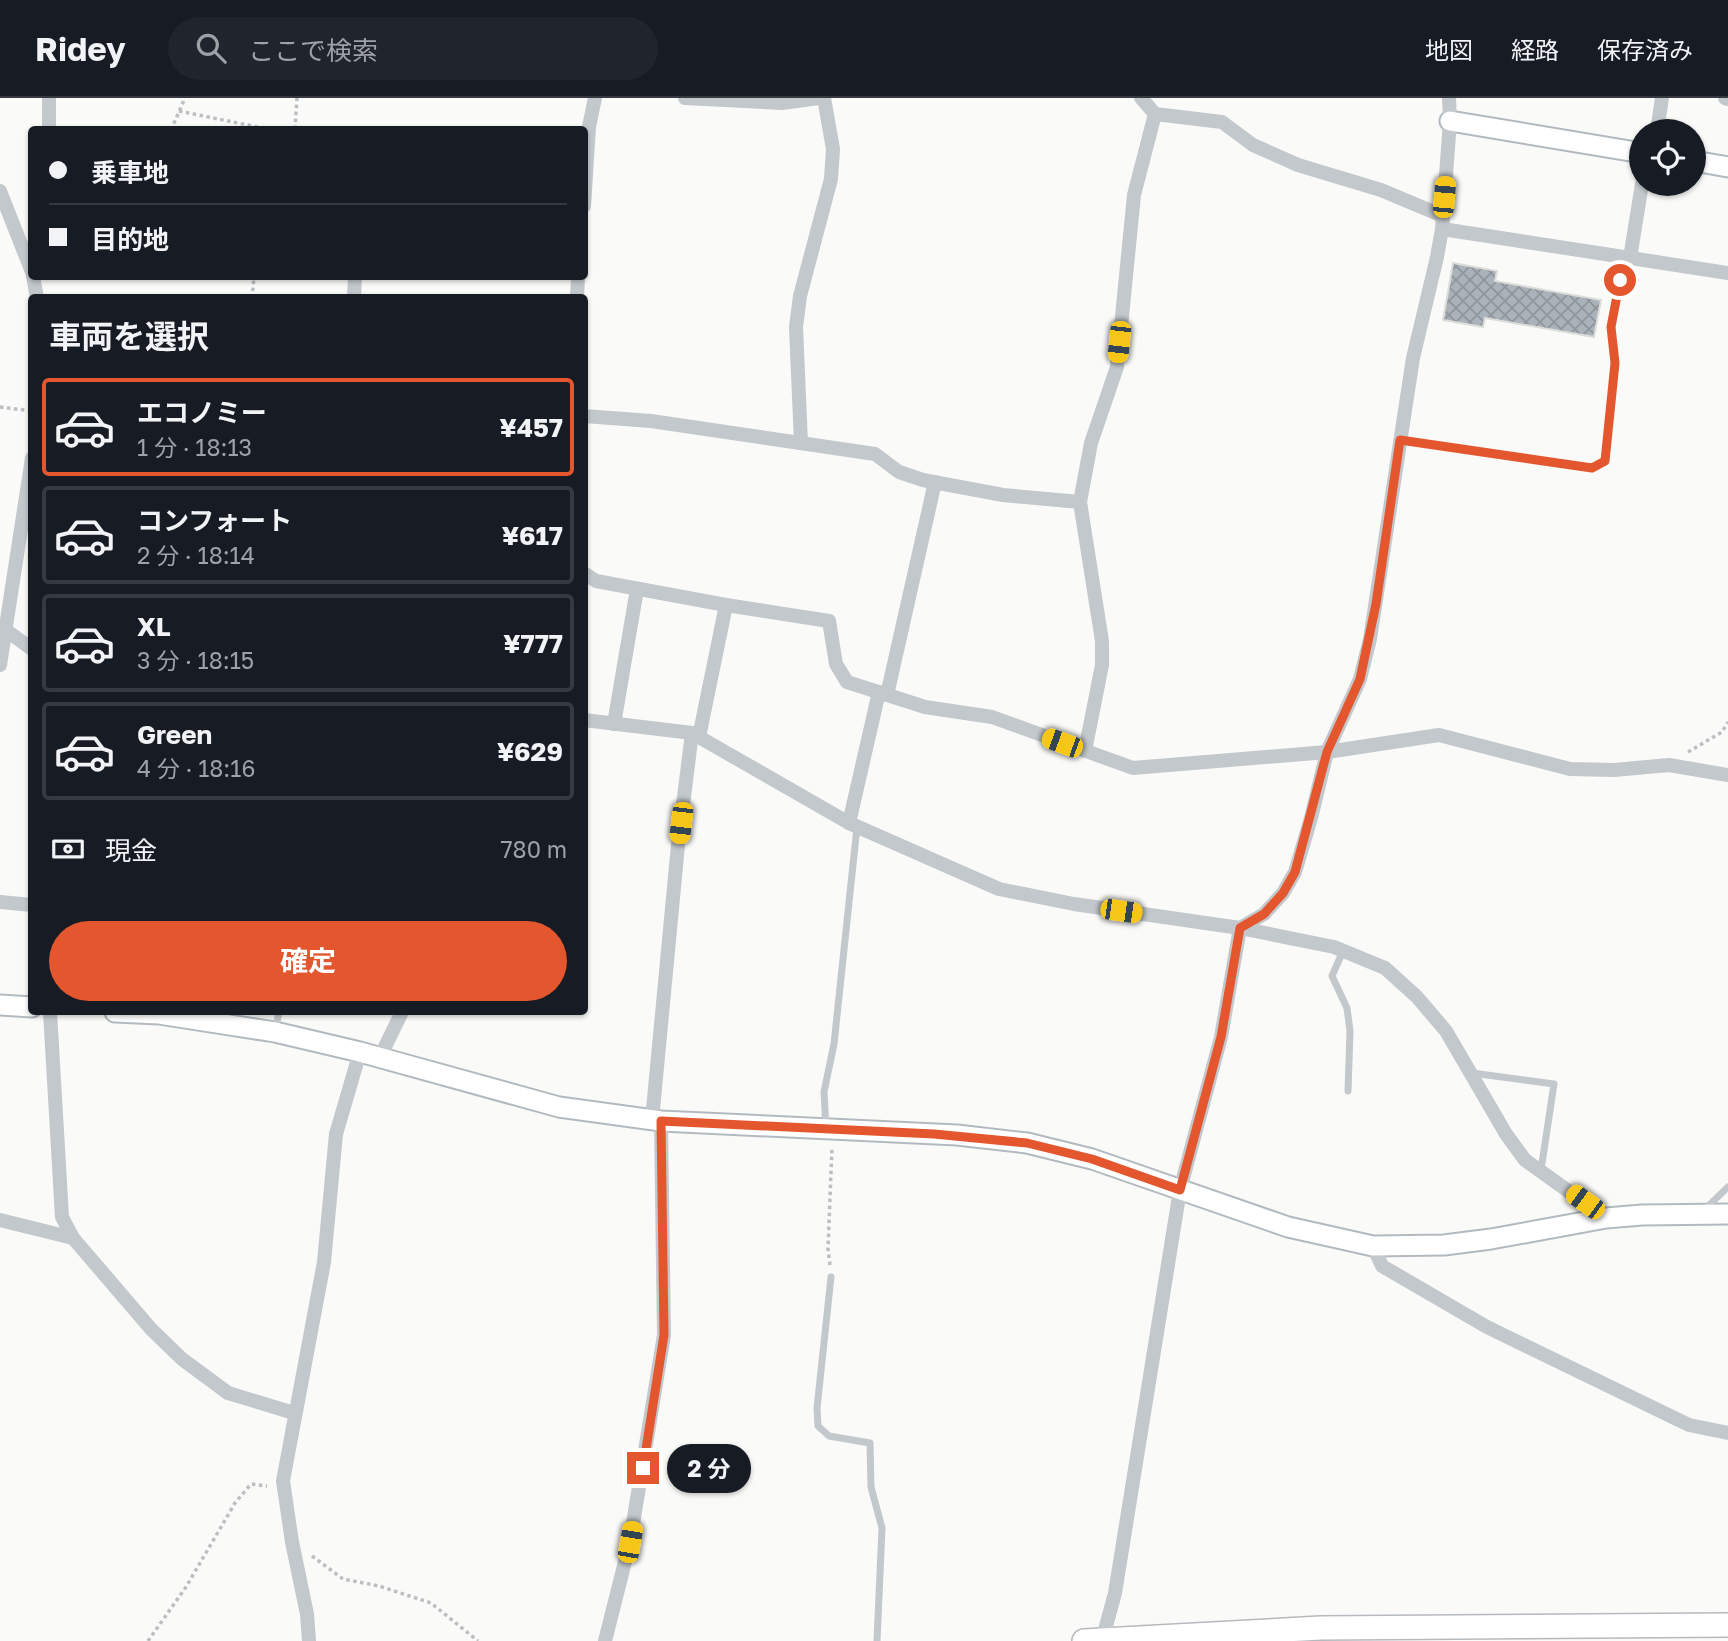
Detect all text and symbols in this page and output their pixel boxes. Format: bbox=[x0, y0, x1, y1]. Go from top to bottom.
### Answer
search box bbox=[168, 17, 658, 80]
text: Ridey bbox=[35, 29, 126, 68]
icon: search bbox=[192, 29, 230, 67]
text: ここで検索 bbox=[248, 35, 378, 66]
text: 地図 bbox=[1425, 35, 1473, 64]
text: 経路 bbox=[1511, 35, 1559, 64]
text: 保存済み bbox=[1597, 35, 1693, 64]
map controls bbox=[1629, 119, 1706, 196]
button: locate bbox=[1629, 119, 1706, 196]
text: 乗車地 bbox=[91, 157, 169, 188]
car bbox=[1432, 175, 1457, 219]
text: 目的地 bbox=[91, 224, 169, 255]
route start bbox=[1604, 264, 1636, 296]
text: 車両を選択 bbox=[49, 317, 209, 355]
car bbox=[1107, 320, 1132, 364]
icon: car bbox=[53, 396, 116, 459]
text: エコノミー bbox=[137, 397, 267, 428]
text: ¥457 bbox=[500, 412, 563, 443]
text: 1 分 · 18:13 bbox=[137, 433, 252, 461]
icon: car bbox=[53, 504, 116, 567]
text: コンフォート bbox=[137, 505, 292, 536]
text: ¥617 bbox=[502, 520, 563, 551]
text: 2 分 · 18:14 bbox=[137, 541, 255, 569]
text: XL bbox=[137, 611, 171, 642]
icon: car bbox=[53, 612, 116, 675]
text: ¥777 bbox=[503, 628, 563, 659]
text: 3 分 · 18:15 bbox=[137, 646, 254, 674]
text: Green bbox=[137, 719, 212, 750]
icon: car bbox=[53, 720, 116, 783]
car bbox=[1039, 726, 1086, 760]
text: ¥629 bbox=[497, 736, 563, 767]
text: 4 分 · 18:16 bbox=[137, 754, 255, 782]
car bbox=[669, 801, 694, 845]
icon: cash bbox=[49, 830, 87, 868]
text: 現金 bbox=[105, 835, 157, 866]
text: 780 m bbox=[500, 835, 567, 863]
car bbox=[1099, 898, 1144, 924]
button: 確定 bbox=[49, 921, 567, 1001]
car bbox=[1562, 1181, 1609, 1223]
callout: 2 分 bbox=[668, 1444, 752, 1492]
route end bbox=[627, 1452, 659, 1484]
text: 2 分 bbox=[688, 1454, 730, 1482]
car bbox=[617, 1519, 644, 1565]

